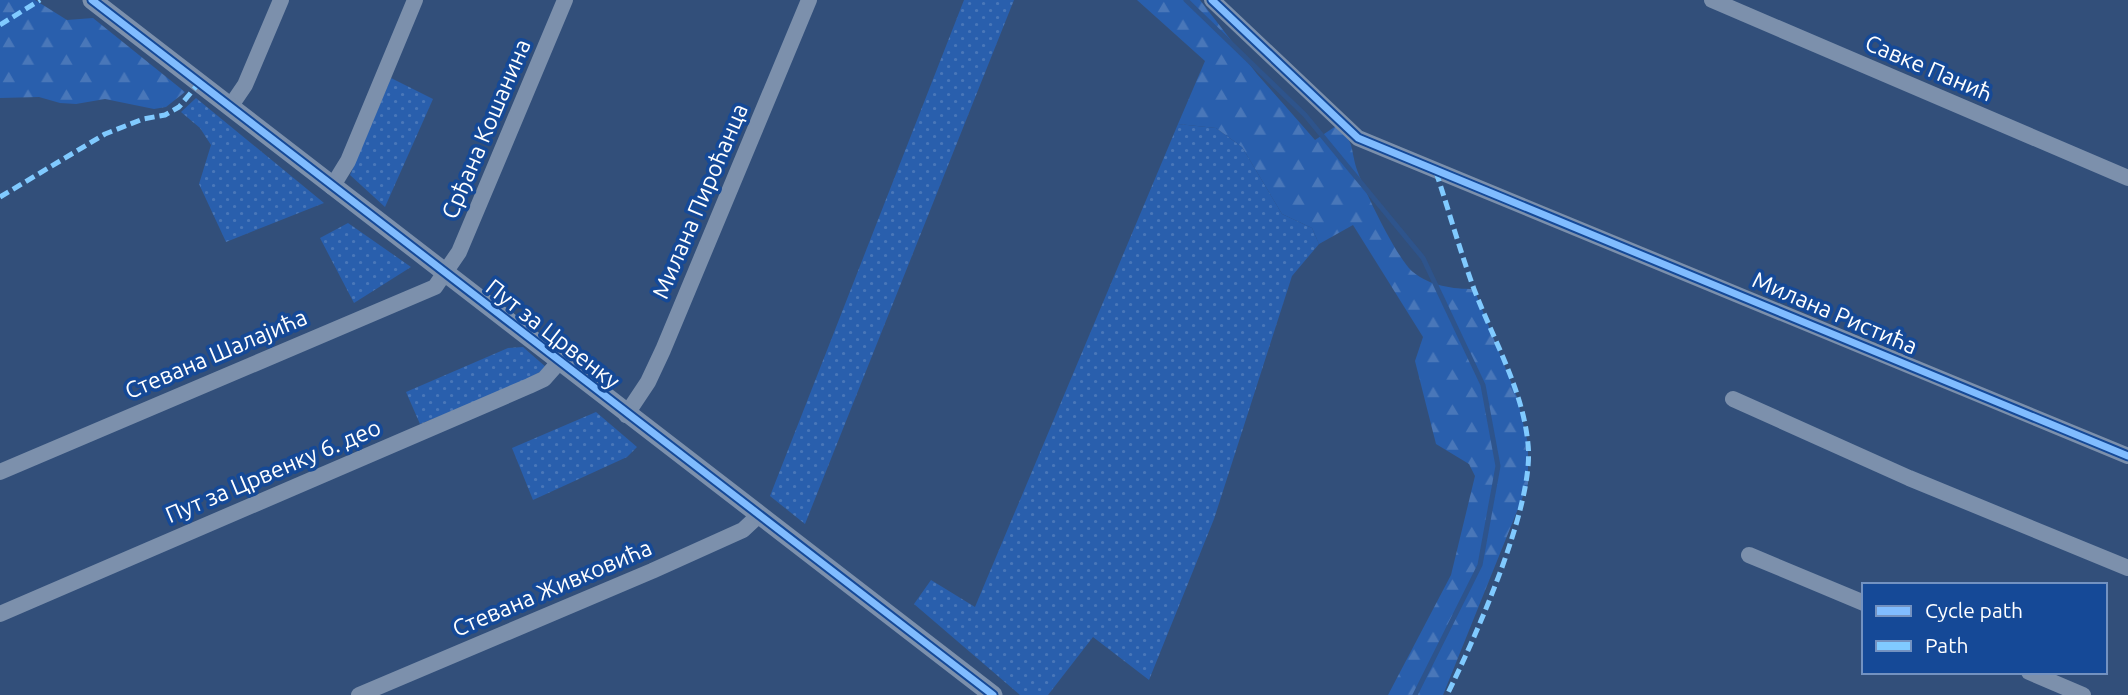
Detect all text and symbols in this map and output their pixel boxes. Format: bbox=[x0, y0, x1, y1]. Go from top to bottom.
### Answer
street label: Савке Панић bbox=[1862, 29, 1997, 106]
street label: Срђана Кошанина bbox=[436, 35, 535, 222]
street label: Милана Пироћанца bbox=[647, 100, 752, 302]
street label: Милана Ристића bbox=[1749, 267, 1921, 359]
street label: Пут за Црвенку bbox=[482, 274, 625, 393]
street label: Стевана Шалајића bbox=[121, 304, 311, 403]
street label: Пут за Црвенку 6. део bbox=[161, 414, 384, 527]
street label: Стевана Живковића bbox=[448, 534, 655, 641]
legend bbox=[1862, 583, 2107, 674]
text: Cycle path bbox=[1925, 598, 2023, 622]
text: Path bbox=[1925, 633, 1968, 657]

